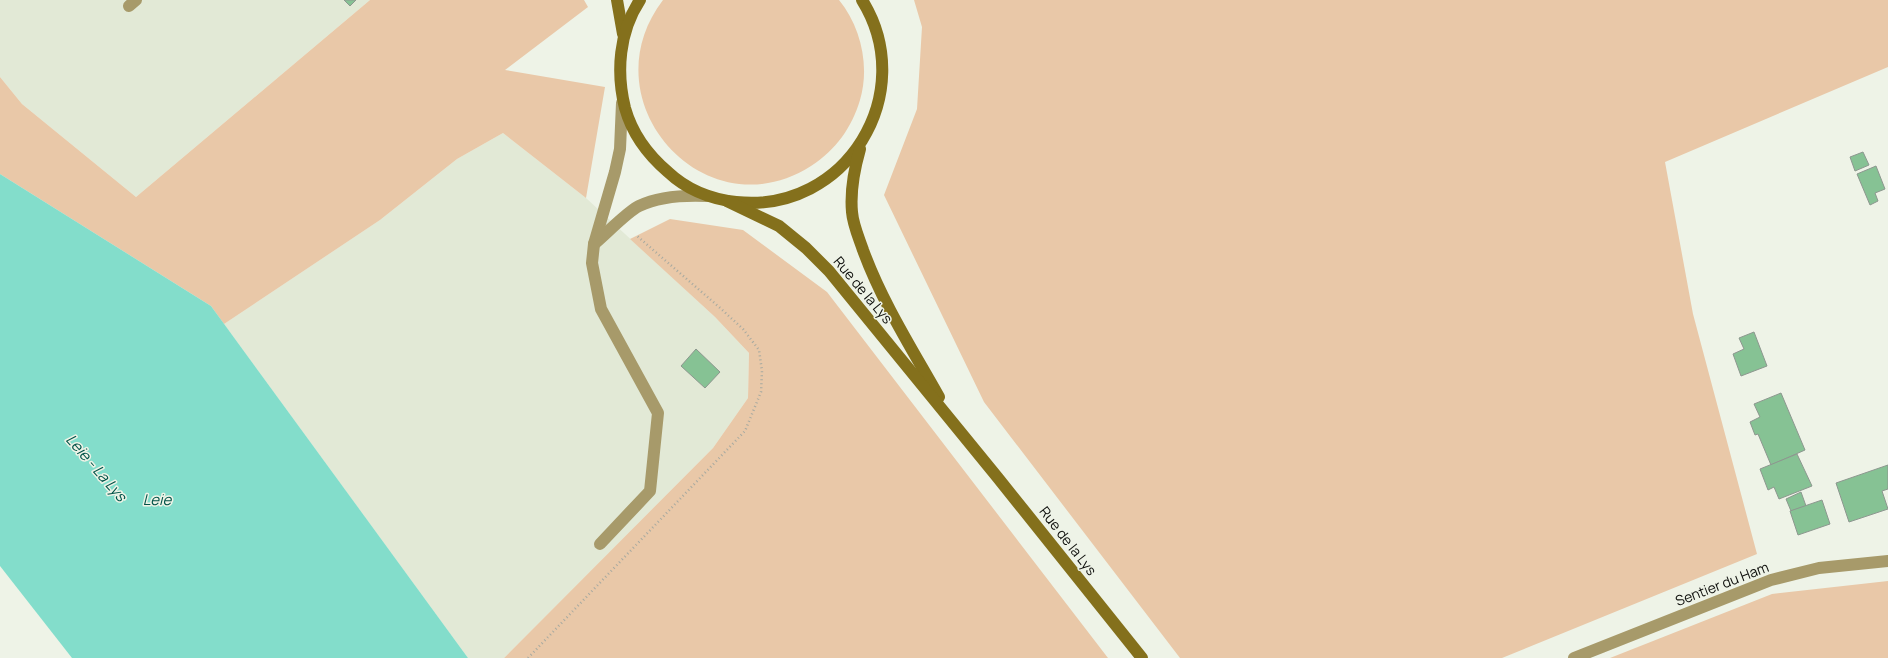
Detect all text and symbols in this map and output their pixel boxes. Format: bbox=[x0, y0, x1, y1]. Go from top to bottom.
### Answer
street label: Rue de la Lys bbox=[830, 252, 897, 327]
water label: Leie - La Lys bbox=[61, 430, 132, 507]
water label: Leie bbox=[143, 489, 173, 510]
street label: Rue de la Lys bbox=[1036, 502, 1101, 579]
street label: Sentier du Ham bbox=[1672, 557, 1771, 610]

